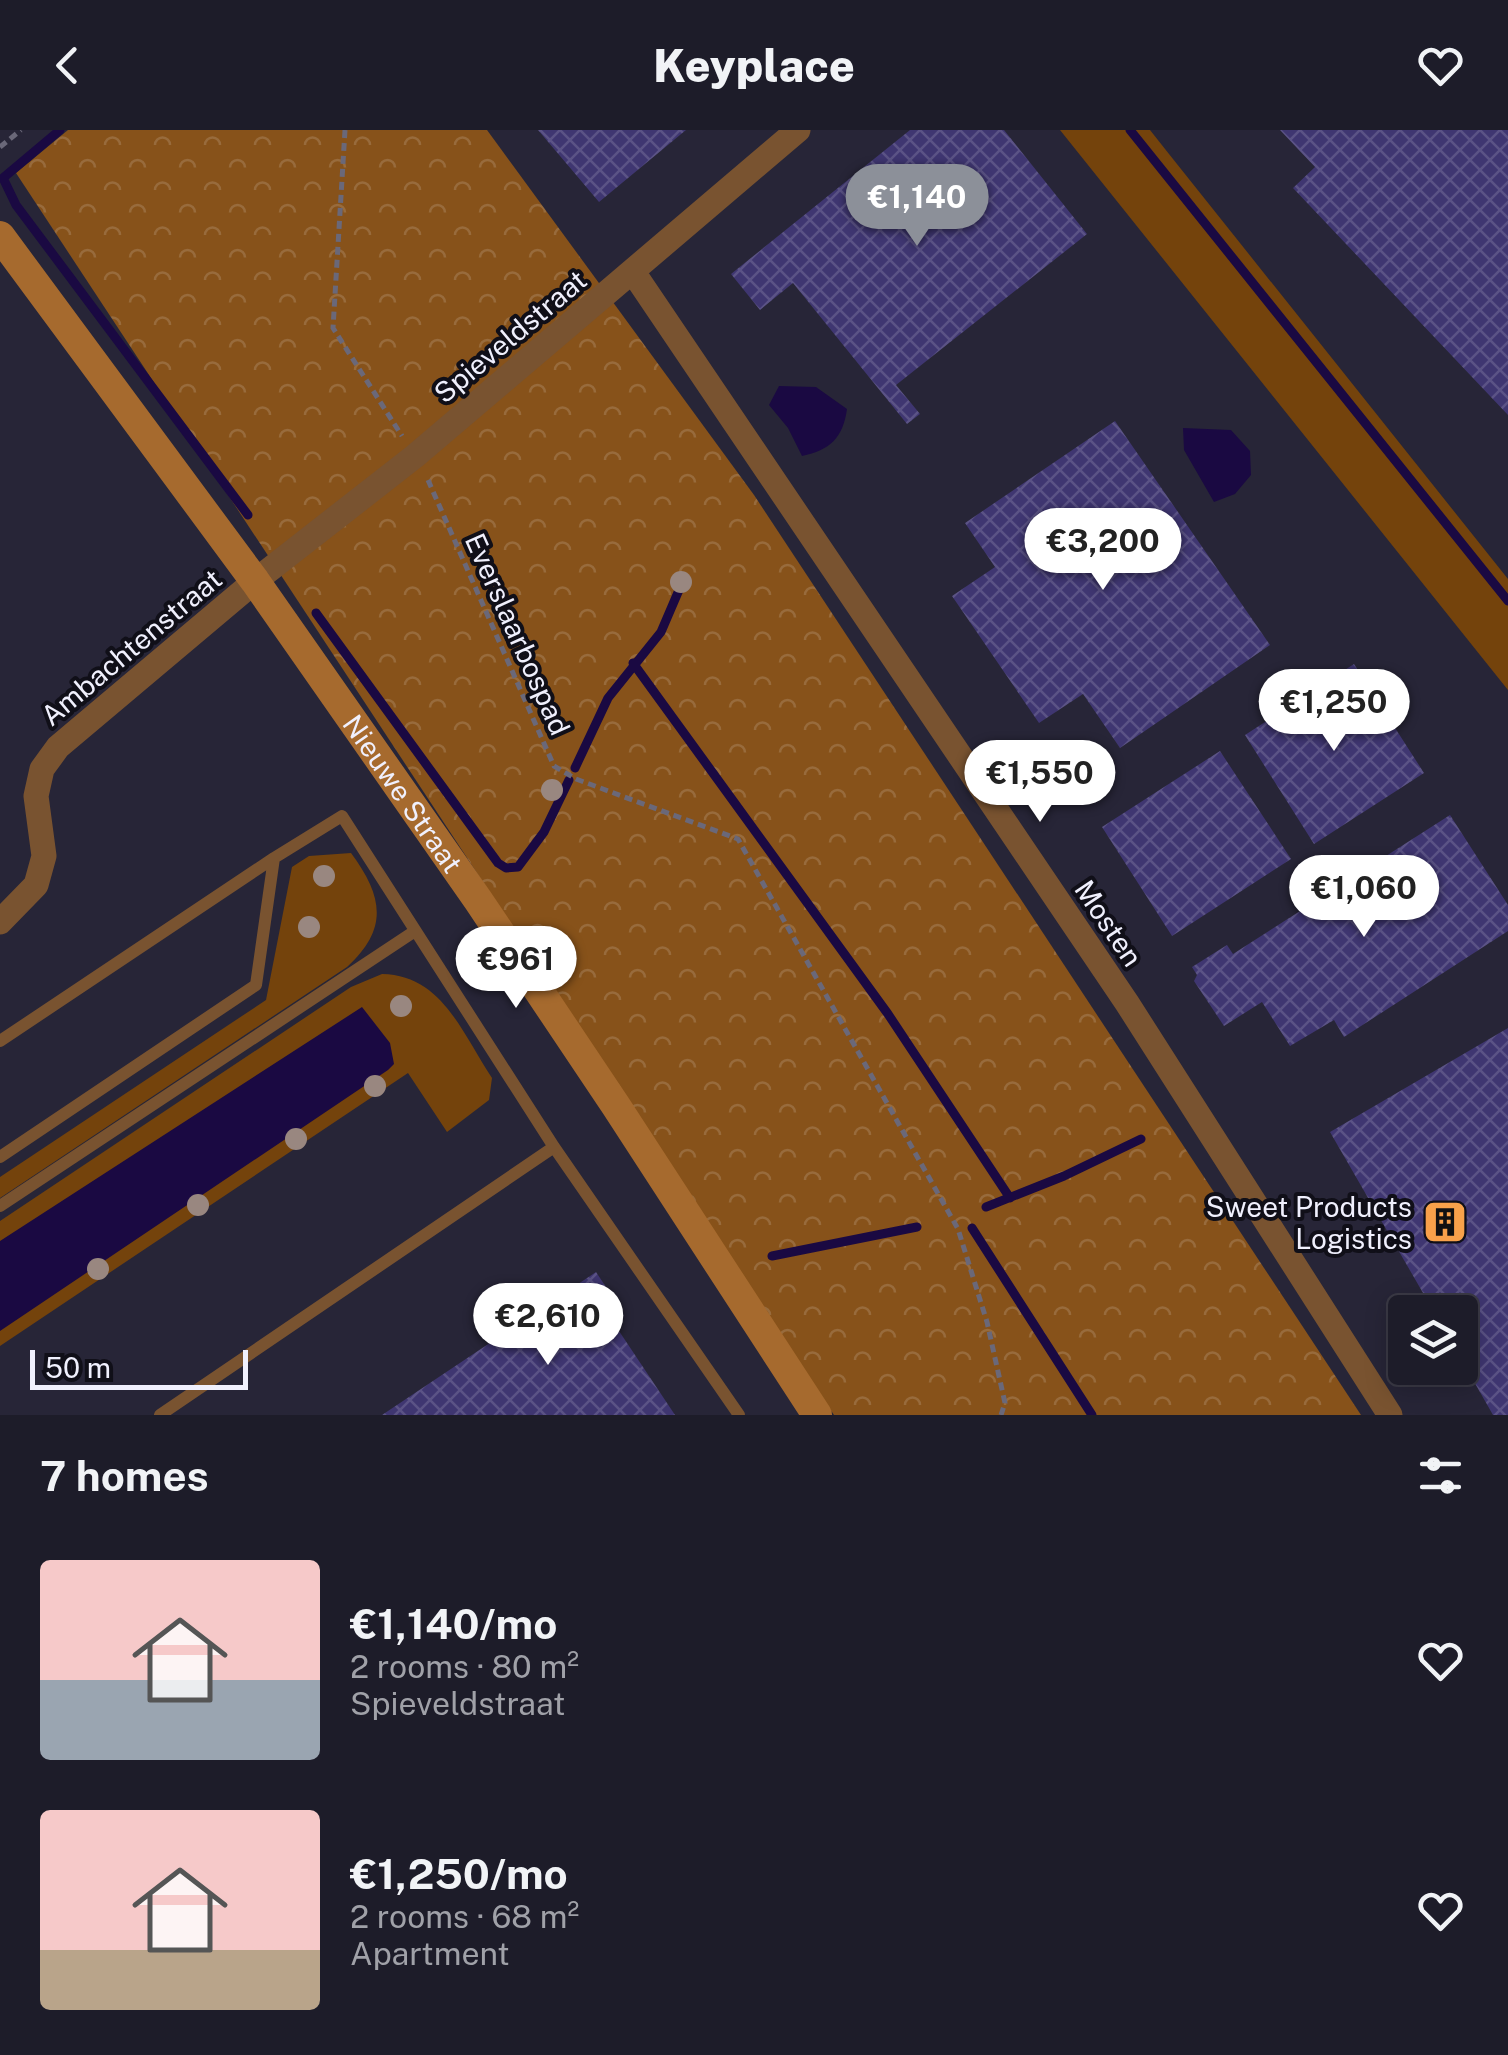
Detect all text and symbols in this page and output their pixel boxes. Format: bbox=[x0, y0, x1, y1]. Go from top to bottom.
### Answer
icon: back bbox=[40, 38, 95, 93]
icon: heart bbox=[1413, 38, 1468, 93]
text: Keyplace bbox=[653, 39, 855, 92]
pin: €1,140 bbox=[836, 164, 998, 249]
text: €1,140 bbox=[868, 178, 966, 215]
street label: Spieveldstraat bbox=[427, 263, 593, 409]
pin: €3,200 bbox=[1022, 508, 1184, 593]
text: €3,200 bbox=[1046, 522, 1160, 559]
street label: Everslaarbospad bbox=[459, 528, 577, 740]
street label: Ambachtenstraat bbox=[34, 562, 228, 732]
pin: €1,250 bbox=[1253, 669, 1415, 754]
text: €1,250 bbox=[1281, 683, 1387, 720]
street label: Nieuwe Straat bbox=[337, 708, 470, 879]
pin: €1,550 bbox=[959, 740, 1121, 825]
text: €1,550 bbox=[986, 754, 1094, 791]
pin: €1,060 bbox=[1283, 855, 1445, 940]
text: €1,060 bbox=[1311, 869, 1417, 906]
street label: Mosten bbox=[1068, 874, 1150, 972]
pin: €961 bbox=[457, 926, 575, 1011]
text: €961 bbox=[478, 940, 554, 977]
place label: Sweet Products Logistics bbox=[1206, 1190, 1412, 1255]
building icon: Sweet Products Logistics bbox=[1422, 1199, 1468, 1245]
pin: €2,610 bbox=[467, 1283, 629, 1368]
map controls bbox=[1388, 1295, 1478, 1385]
button: layers bbox=[1388, 1295, 1478, 1385]
text: €2,610 bbox=[495, 1297, 601, 1334]
scale bar bbox=[30, 1345, 248, 1390]
text: 50 m bbox=[45, 1351, 111, 1384]
icon: filters bbox=[1413, 1448, 1468, 1503]
text: 7 homes bbox=[40, 1451, 209, 1500]
text: €1,140/mo bbox=[350, 1599, 557, 1648]
icon: home bbox=[120, 1600, 240, 1720]
icon: heart bbox=[1413, 1633, 1468, 1688]
text: 2 rooms · 80 m² bbox=[350, 1648, 579, 1685]
text: Spieveldstraat bbox=[350, 1685, 565, 1722]
text: €1,250/mo bbox=[350, 1849, 568, 1898]
icon: home bbox=[120, 1850, 240, 1970]
icon: heart bbox=[1413, 1883, 1468, 1938]
text: 2 rooms · 68 m² bbox=[350, 1898, 579, 1935]
text: Apartment bbox=[350, 1935, 510, 1972]

